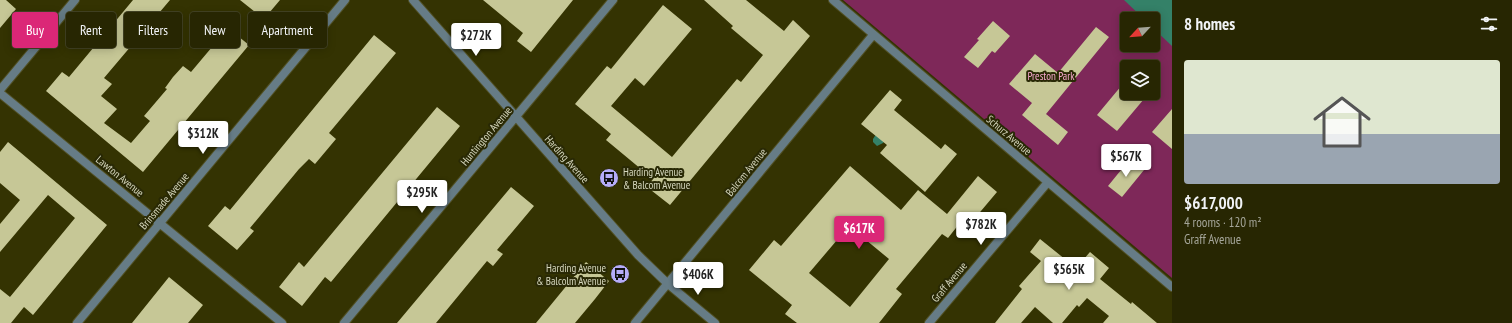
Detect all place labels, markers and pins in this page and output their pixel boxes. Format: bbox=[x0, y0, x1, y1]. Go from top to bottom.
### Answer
pin: $272K bbox=[448, 23, 504, 57]
pin: $312K bbox=[175, 121, 231, 155]
pin: $567K bbox=[1098, 144, 1154, 178]
place label: Harding Avenue & Balcom Avenue bbox=[623, 165, 691, 192]
bus stop icon: Harding Avenue & Balcom Avenue bbox=[598, 167, 620, 189]
pin: $295K bbox=[394, 180, 450, 214]
pin: $782K bbox=[953, 212, 1009, 246]
pin: $617K bbox=[831, 216, 887, 250]
pin: $565K bbox=[1041, 257, 1097, 291]
place label: Harding Avenue & Balcolm Avenue bbox=[536, 261, 606, 288]
pin: $406K bbox=[670, 262, 726, 296]
bus stop icon: Harding Avenue & Balcolm Avenue bbox=[609, 263, 631, 285]

